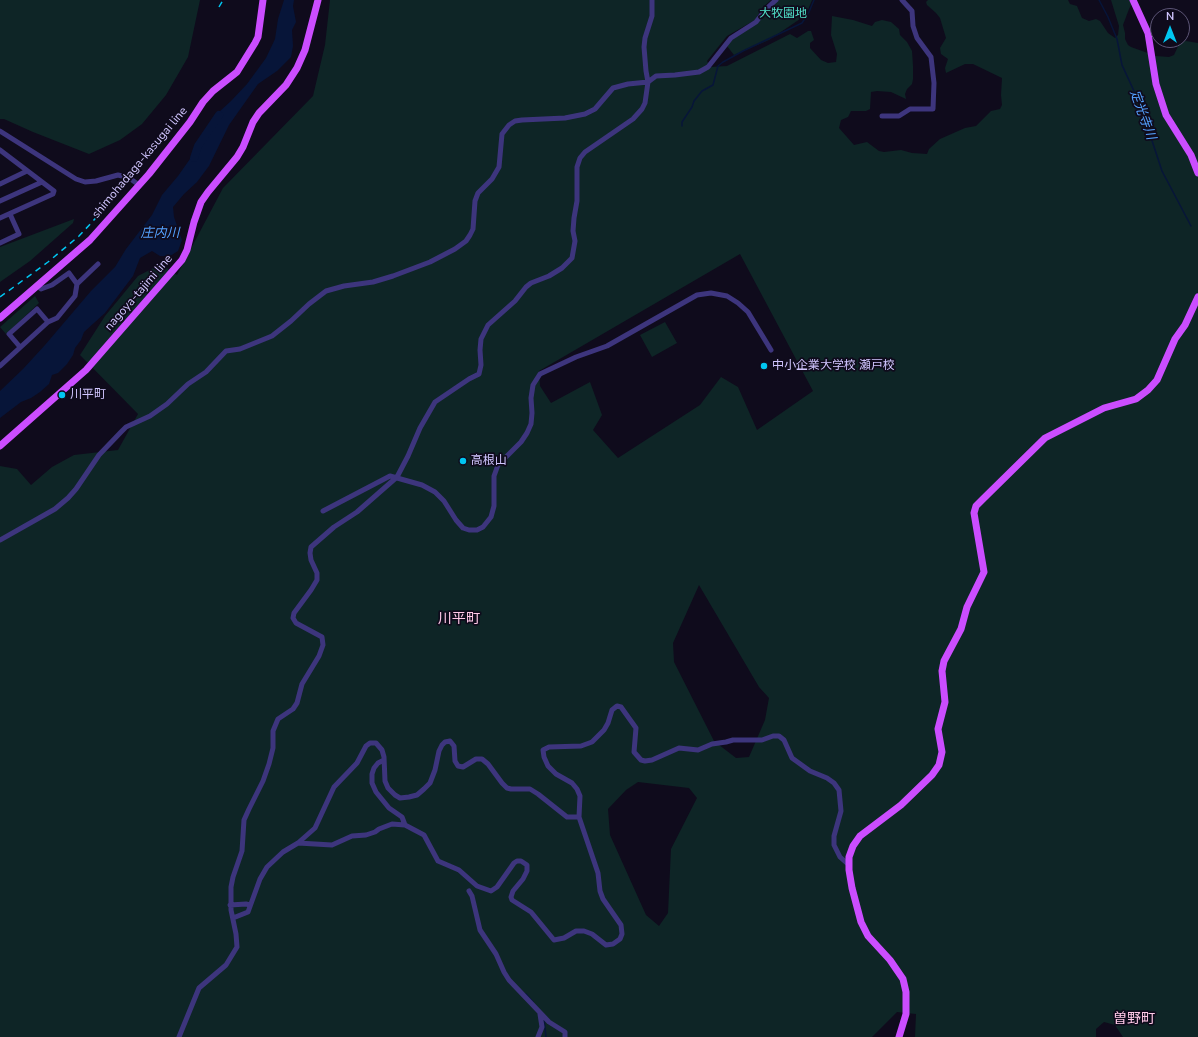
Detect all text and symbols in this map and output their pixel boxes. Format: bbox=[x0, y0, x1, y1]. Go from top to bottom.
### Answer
park label: 大牧園地 bbox=[759, 7, 807, 21]
north arrow bbox=[1150, 8, 1190, 48]
text: N bbox=[1166, 9, 1174, 24]
water label: 定光寺川 bbox=[1126, 88, 1158, 142]
street label: shimohadaga-kasugai line bbox=[89, 104, 191, 222]
water label: 庄内川 bbox=[141, 226, 179, 242]
street label: nagoya-tajimi line bbox=[102, 252, 176, 334]
place label: 中小企業大学校 瀬戸校 bbox=[772, 359, 895, 373]
marker: 中小企業大学校 瀬戸校 bbox=[759, 361, 769, 371]
place label: 川平町 bbox=[70, 388, 106, 402]
marker: 川平町 bbox=[57, 390, 67, 400]
place label: 高根山 bbox=[471, 454, 507, 468]
marker: 高根山 bbox=[458, 456, 468, 466]
district label: 川平町 bbox=[438, 612, 480, 628]
district label: 曽野町 bbox=[1113, 1012, 1155, 1028]

